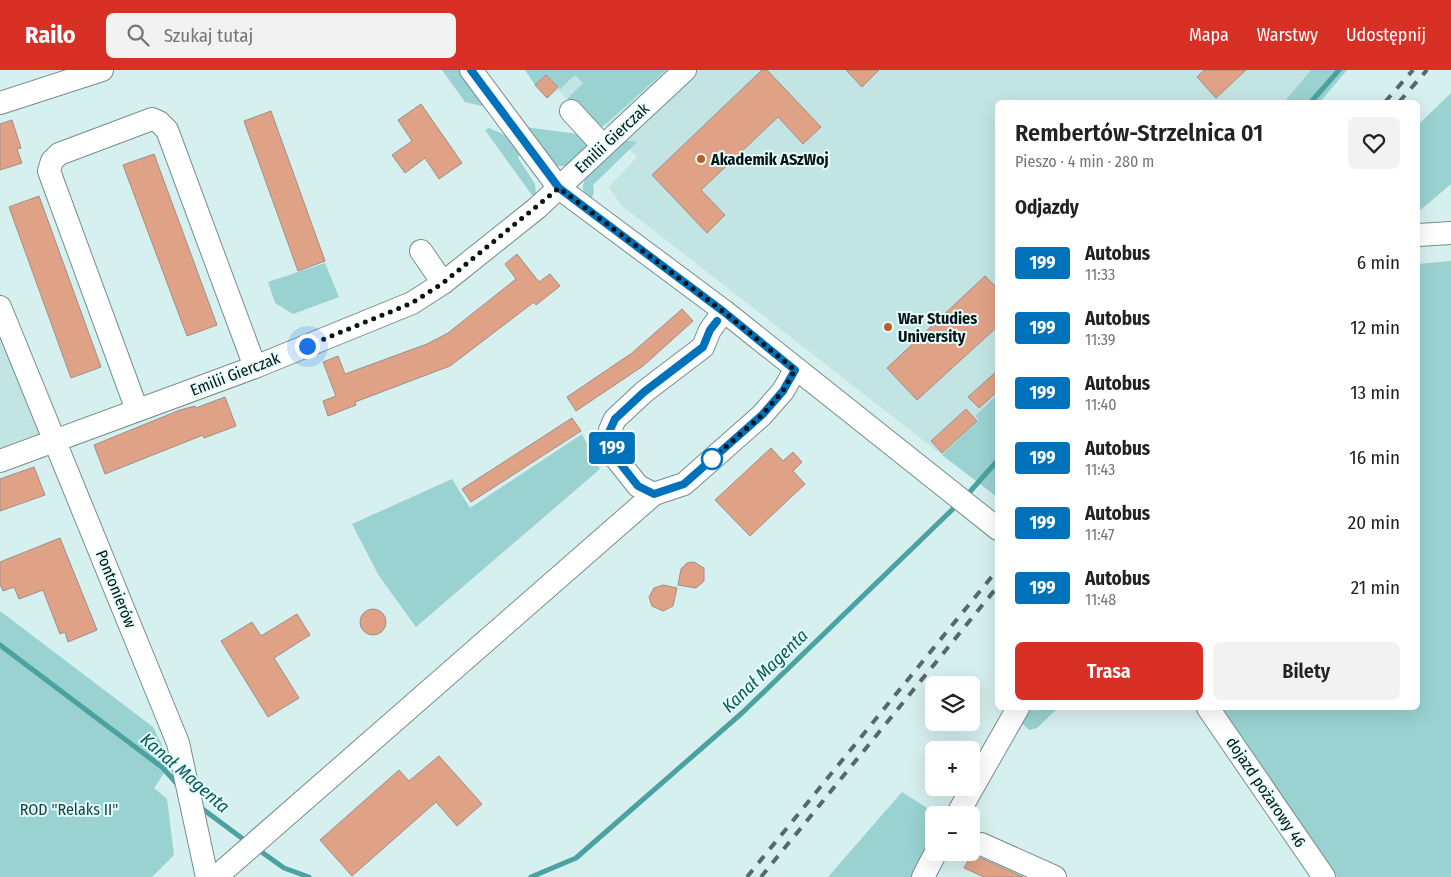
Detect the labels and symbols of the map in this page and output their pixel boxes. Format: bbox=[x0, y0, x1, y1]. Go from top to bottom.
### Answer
street label: Emilii Gierczak bbox=[571, 99, 653, 177]
place label: Akademik ASzWoj bbox=[710, 150, 829, 169]
marker: Akademik ASzWoj bbox=[695, 153, 707, 165]
place label: War Studies University bbox=[898, 309, 977, 346]
marker: War Studies University bbox=[882, 321, 894, 333]
your location bbox=[295, 334, 320, 359]
street label: Emilii Gierczak bbox=[188, 348, 283, 400]
line badge: 199 bbox=[583, 432, 641, 464]
unlabelled marker bbox=[701, 448, 723, 470]
street label: Pontonierów bbox=[92, 547, 140, 631]
water label: Kanał Magenta bbox=[718, 625, 812, 717]
water label: Kanał Magenta bbox=[136, 728, 234, 818]
street label: dojazd pożarowy 46 bbox=[1222, 733, 1310, 851]
park label: ROD "Relaks II" bbox=[20, 800, 118, 819]

